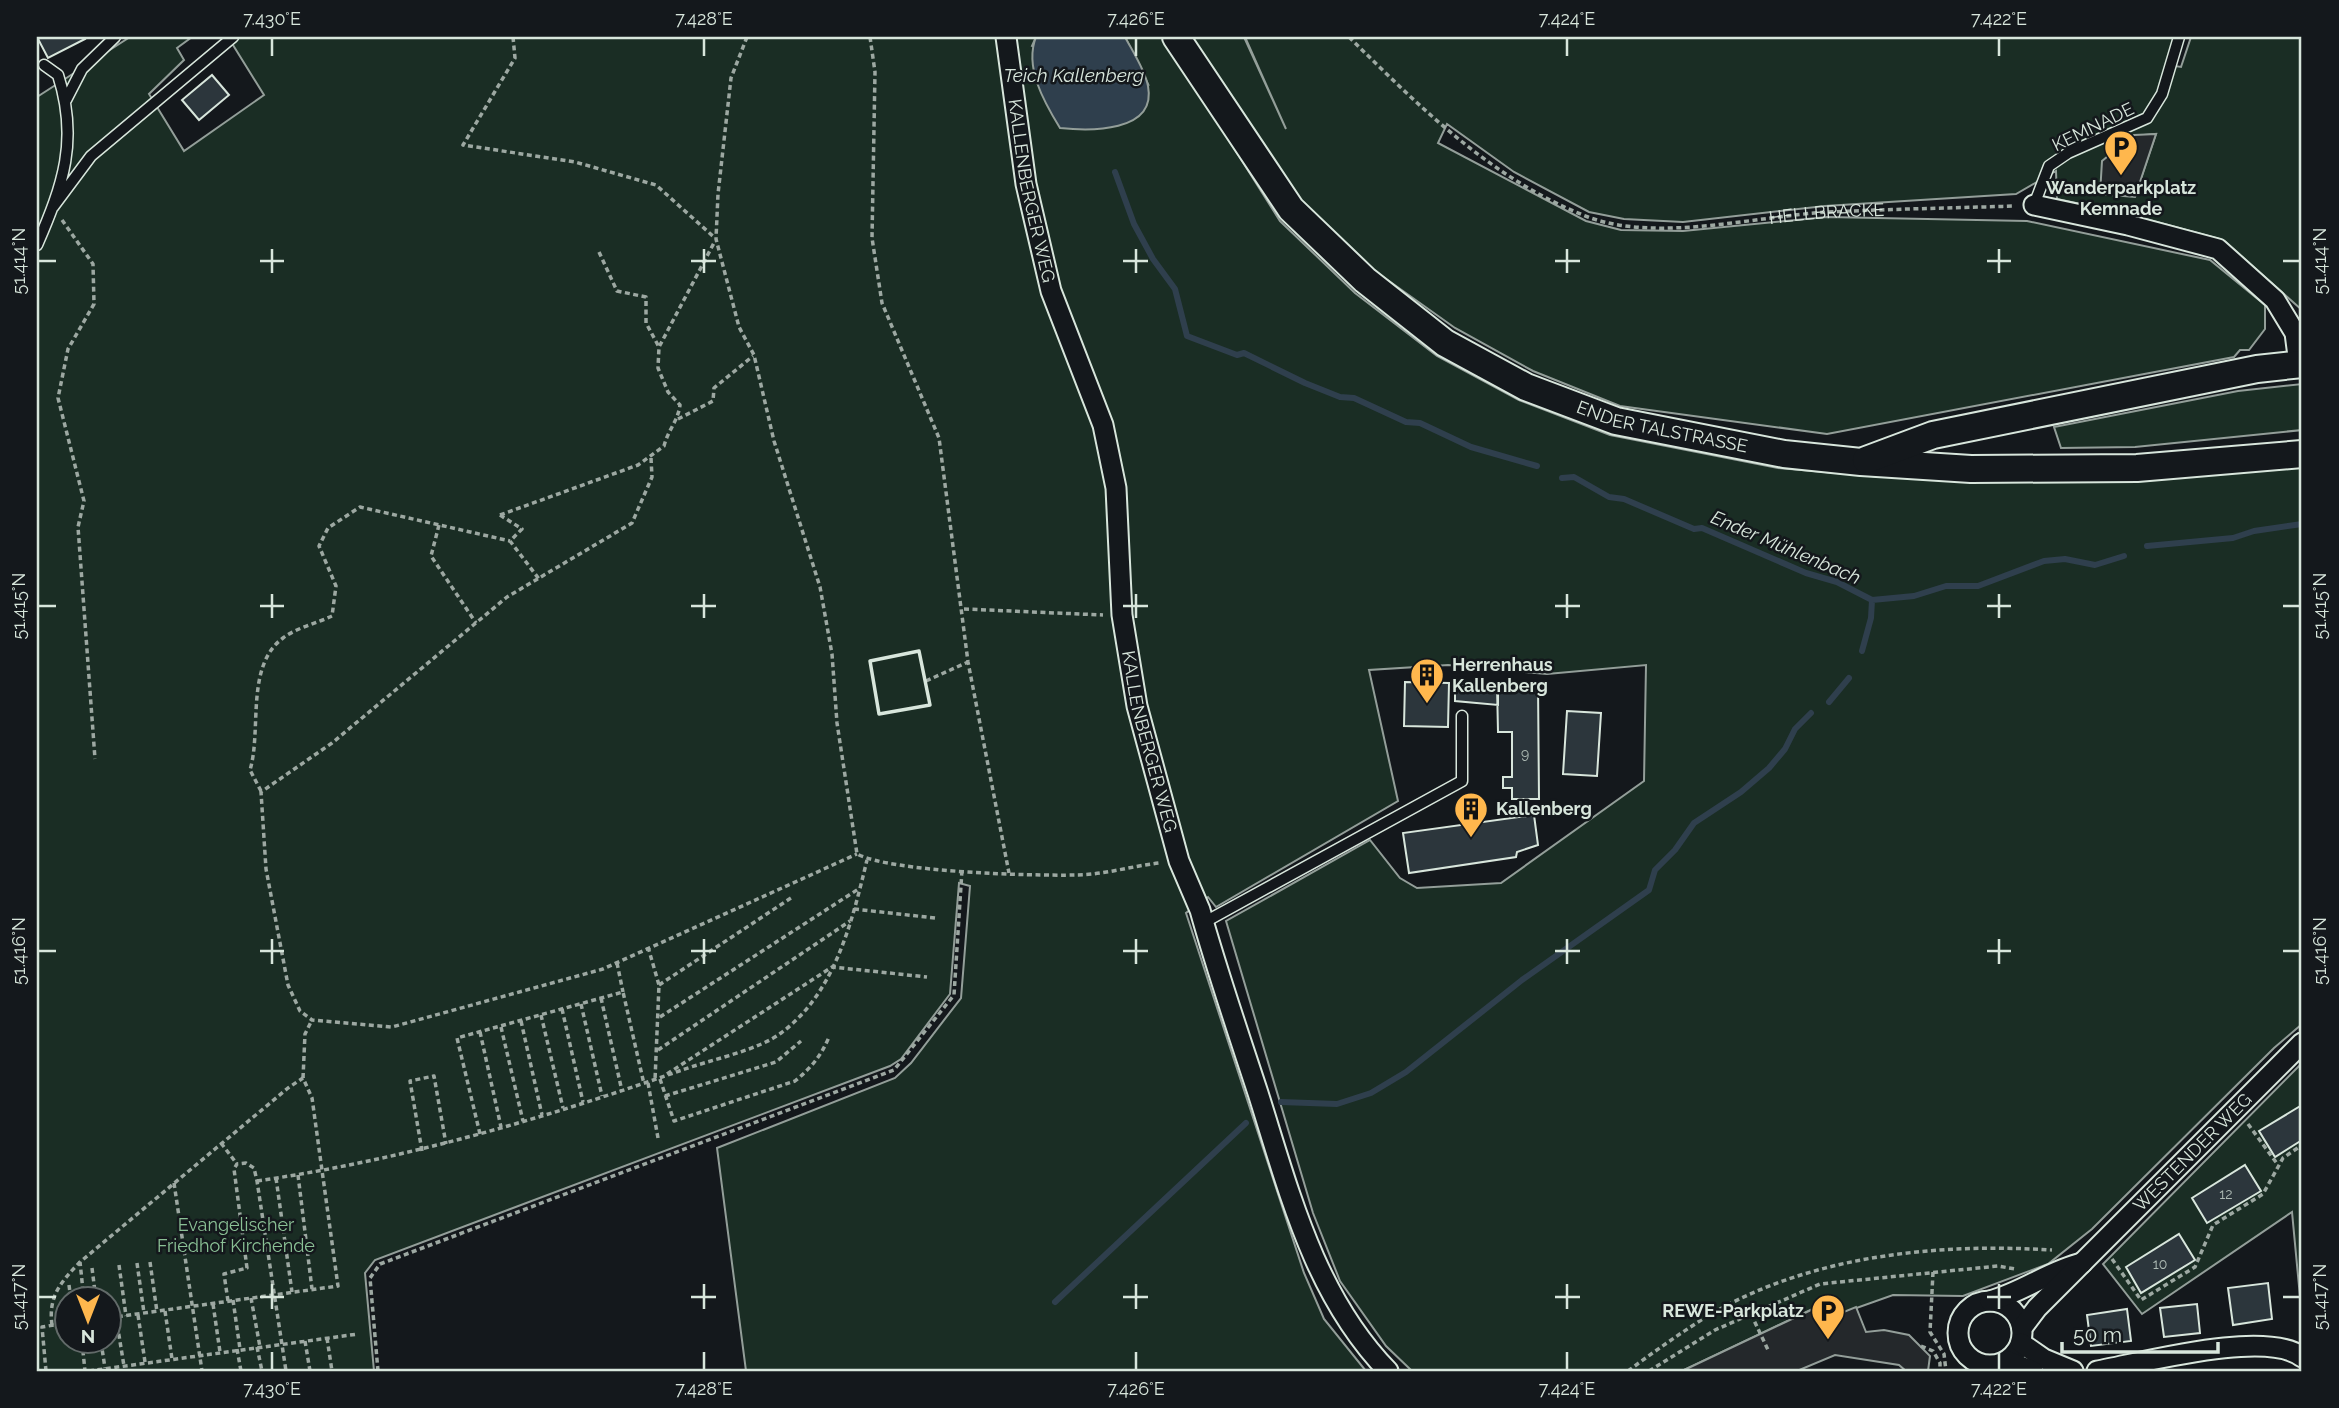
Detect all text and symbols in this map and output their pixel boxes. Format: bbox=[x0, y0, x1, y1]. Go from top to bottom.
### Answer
text: 7.430°E bbox=[243, 8, 301, 29]
text: 7.428°E bbox=[675, 8, 733, 29]
text: 7.426°E bbox=[1107, 8, 1165, 29]
text: 7.424°E bbox=[1539, 8, 1595, 29]
text: 7.422°E bbox=[1971, 8, 2027, 29]
water label: Teich Kallenberg bbox=[1004, 64, 1144, 86]
street label: KALLENBERGER WEG bbox=[1005, 98, 1060, 284]
street label: KEMNADE bbox=[2049, 98, 2137, 155]
parking icon: Wanderparkplatz Kemnade bbox=[2102, 128, 2140, 177]
place label: Wanderparkplatz Kemnade bbox=[2046, 177, 2196, 219]
street label: HELLBRACKE bbox=[1768, 199, 1885, 228]
text: 51.414°N bbox=[8, 228, 29, 294]
text: 51.414°N bbox=[2309, 228, 2330, 294]
street label: ENDER TALSTRASSE bbox=[1574, 396, 1750, 457]
water label: Ender Mühlenbach bbox=[1708, 506, 1864, 588]
text: 51.415°N bbox=[8, 573, 29, 639]
text: 51.415°N bbox=[2309, 573, 2330, 639]
street label: KALLENBERGER WEG bbox=[1118, 649, 1182, 835]
place label: Herrenhaus Kallenberg bbox=[1452, 654, 1553, 696]
building icon: Herrenhaus Kallenberg bbox=[1408, 656, 1446, 705]
house number: 9 bbox=[1521, 746, 1529, 762]
building icon: Kallenberg bbox=[1452, 790, 1490, 839]
place label: Kallenberg bbox=[1496, 798, 1592, 819]
text: 51.416°N bbox=[8, 917, 29, 985]
text: 51.416°N bbox=[2309, 917, 2330, 985]
street label: WESTENDER WEG bbox=[2129, 1089, 2256, 1216]
house number: 12 bbox=[2219, 1186, 2233, 1202]
park label: Evangelischer Friedhof Kirchende bbox=[157, 1214, 315, 1256]
house number: 10 bbox=[2153, 1256, 2167, 1272]
text: 51.417°N bbox=[8, 1264, 29, 1330]
text: 51.417°N bbox=[2309, 1264, 2330, 1330]
north arrow bbox=[52, 1286, 122, 1356]
parking icon: REWE-Parkplatz bbox=[1809, 1292, 1847, 1341]
place label: REWE-Parkplatz bbox=[1662, 1300, 1804, 1321]
scale bar bbox=[2062, 1310, 2218, 1354]
text: 50 m bbox=[2073, 1322, 2122, 1347]
text: N bbox=[81, 1326, 95, 1348]
text: 7.430°E bbox=[243, 1378, 301, 1399]
text: 7.428°E bbox=[675, 1378, 733, 1399]
text: 7.426°E bbox=[1107, 1378, 1165, 1399]
text: 7.424°E bbox=[1539, 1378, 1595, 1399]
text: 7.422°E bbox=[1971, 1378, 2027, 1399]

